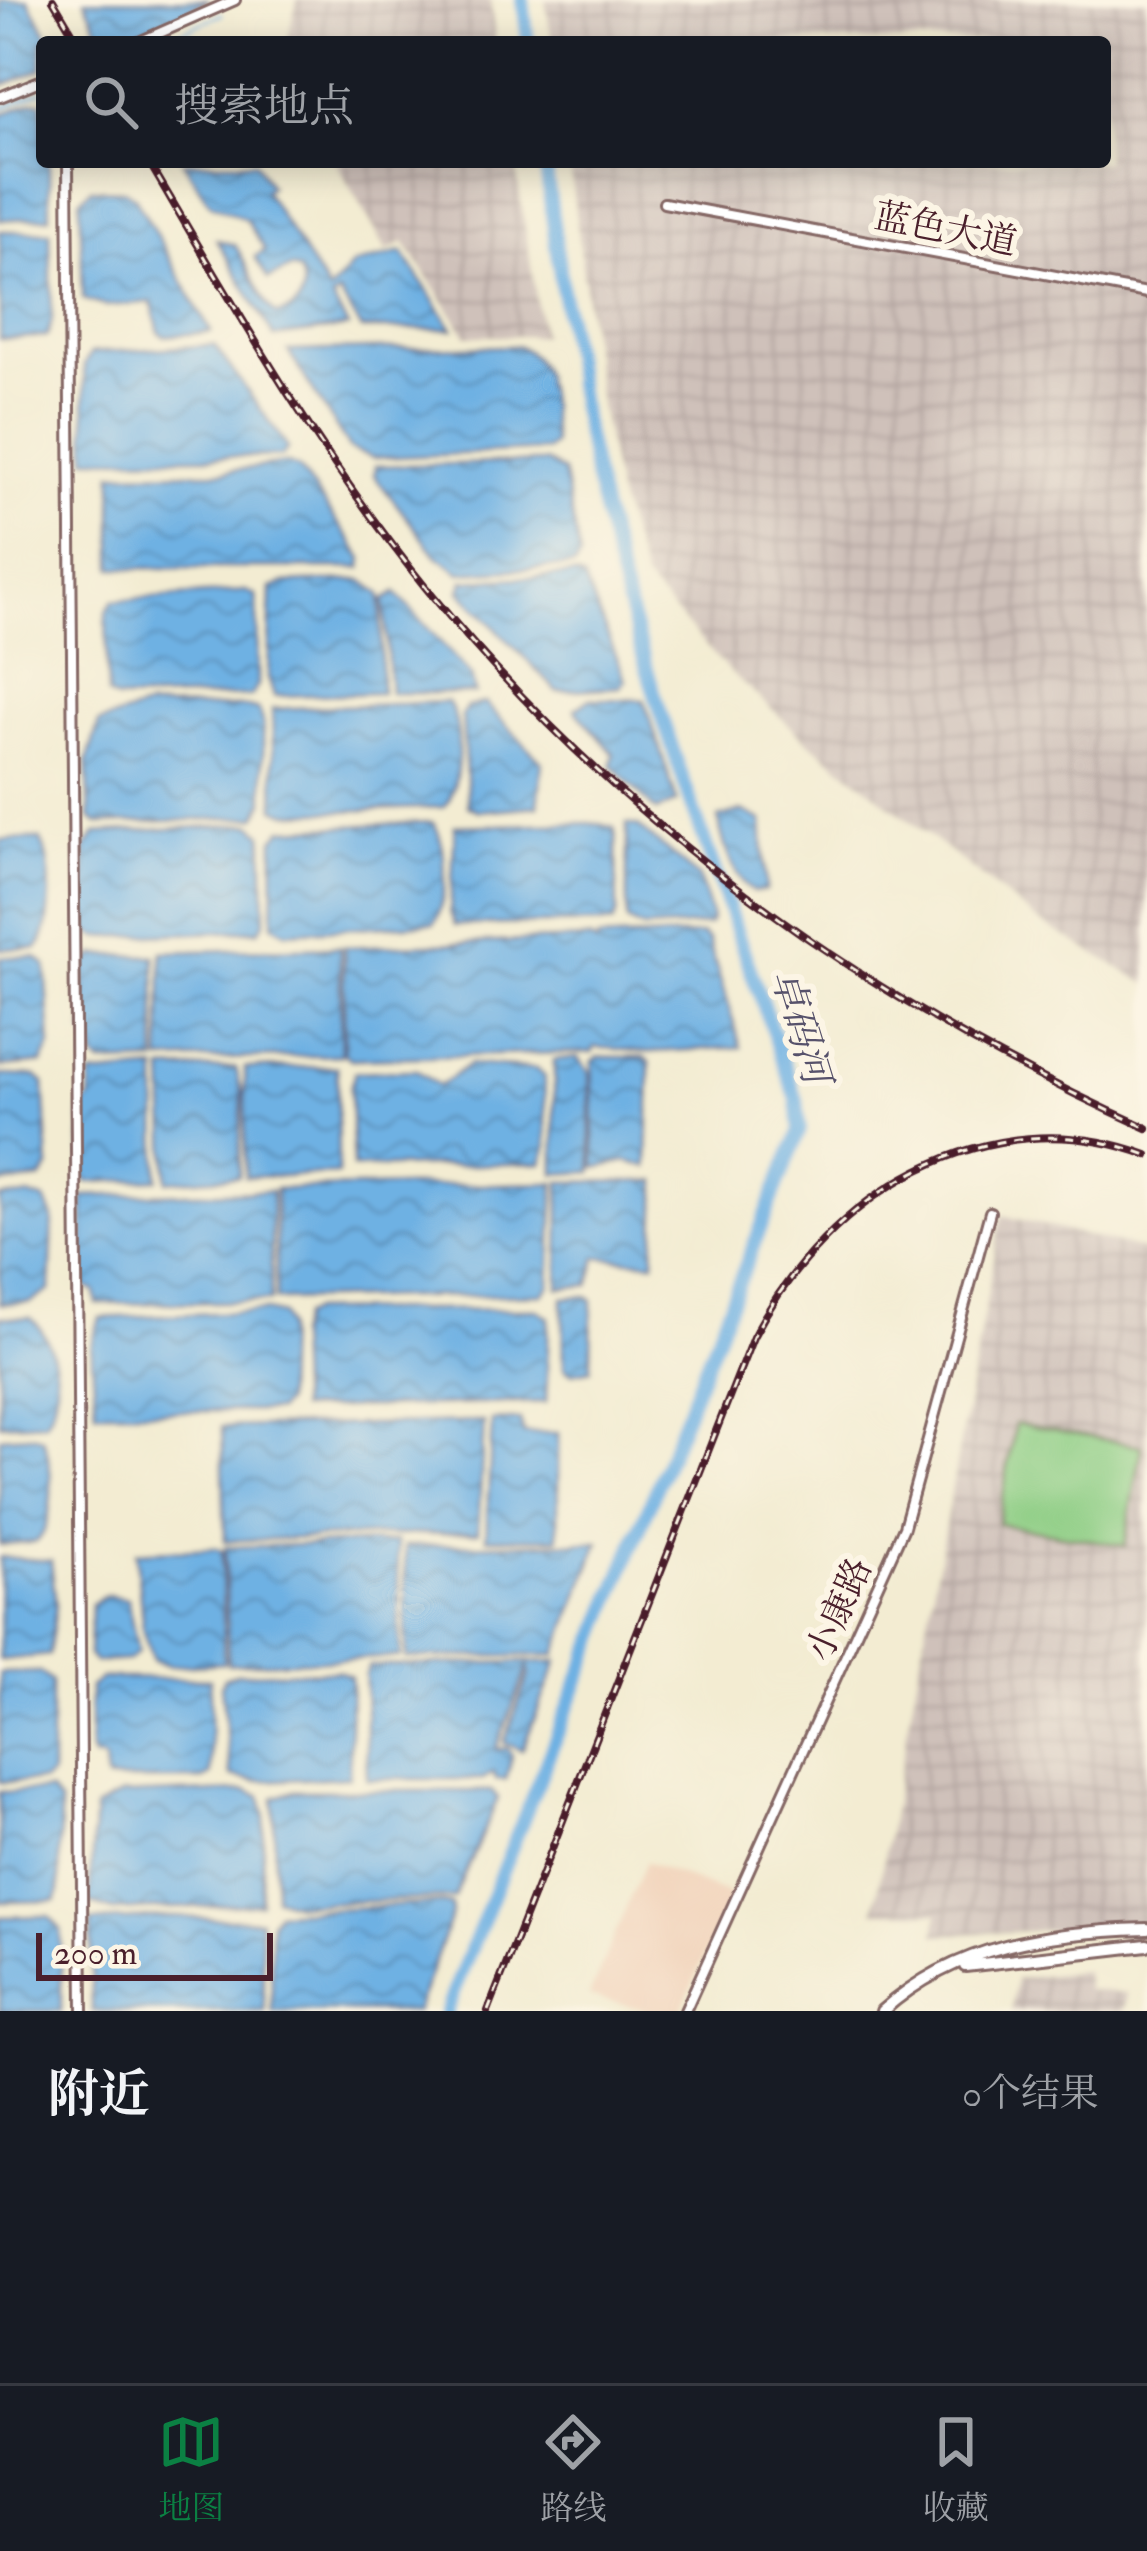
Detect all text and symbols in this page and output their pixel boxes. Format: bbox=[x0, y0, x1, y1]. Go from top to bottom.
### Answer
search box bbox=[36, 36, 1111, 168]
icon: search bbox=[78, 69, 144, 135]
text: 搜索地点 bbox=[174, 79, 354, 135]
street label: 蓝色大道 bbox=[871, 194, 1021, 265]
water label: 卓码河 bbox=[760, 963, 843, 1095]
street label: 小康路 bbox=[797, 1551, 882, 1668]
scale bar bbox=[36, 1927, 273, 1980]
text: 200 m bbox=[54, 1933, 137, 1974]
text: 附近 bbox=[48, 2063, 150, 2127]
text: 0个结果 bbox=[962, 2069, 1099, 2118]
tab: 地图 bbox=[158, 2409, 224, 2529]
tab: 路线 bbox=[540, 2409, 606, 2529]
tab: 收藏 bbox=[923, 2409, 989, 2529]

